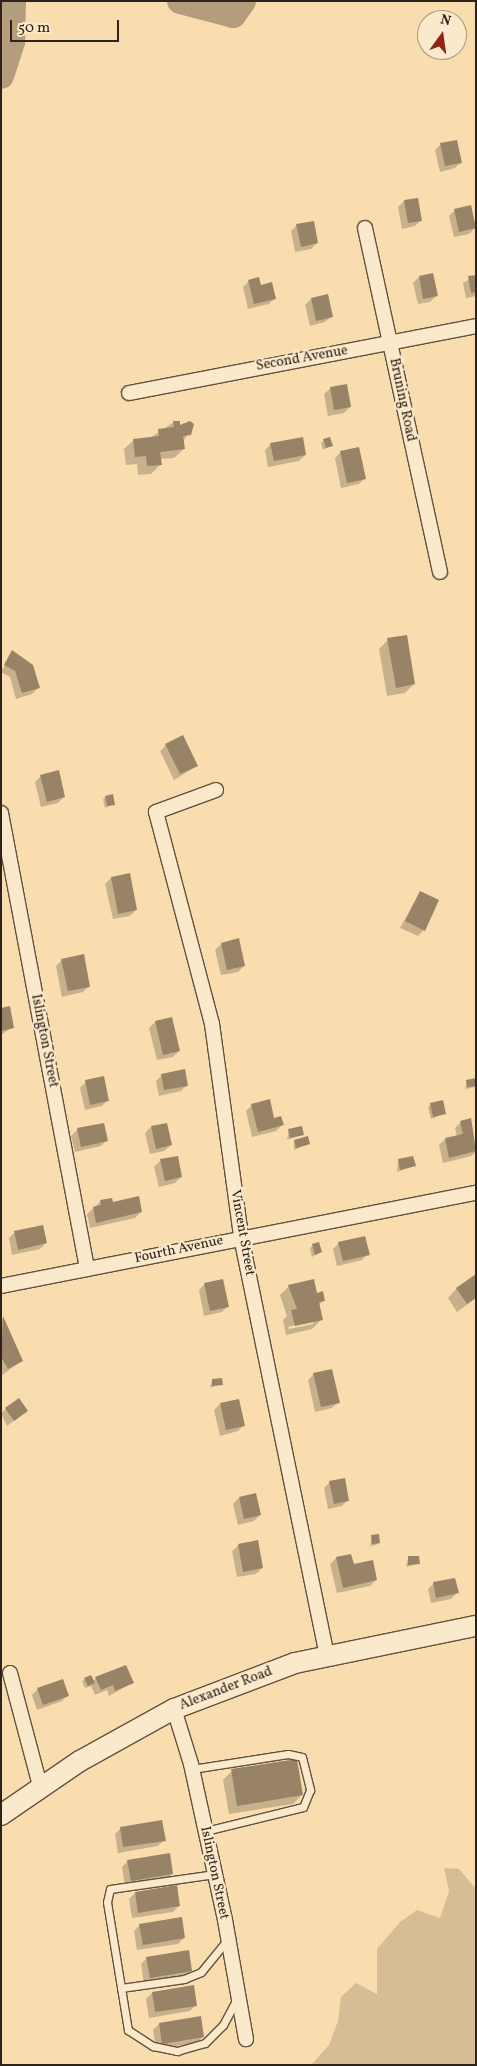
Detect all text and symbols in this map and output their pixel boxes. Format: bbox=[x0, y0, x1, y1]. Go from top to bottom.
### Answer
scale bar bbox=[12, 10, 121, 42]
north arrow bbox=[417, 10, 467, 60]
text: N bbox=[438, 10, 453, 31]
text: 50 m bbox=[18, 18, 50, 39]
street label: Second Avenue bbox=[255, 343, 349, 375]
street label: Bruning Road bbox=[385, 357, 419, 443]
street label: Islington Street bbox=[27, 993, 61, 1089]
street label: Vincent Street bbox=[226, 1189, 258, 1277]
street label: Fourth Avenue bbox=[133, 1232, 225, 1268]
street label: Alexander Road bbox=[177, 1664, 275, 1714]
street label: Islington Street bbox=[196, 1825, 232, 1921]

